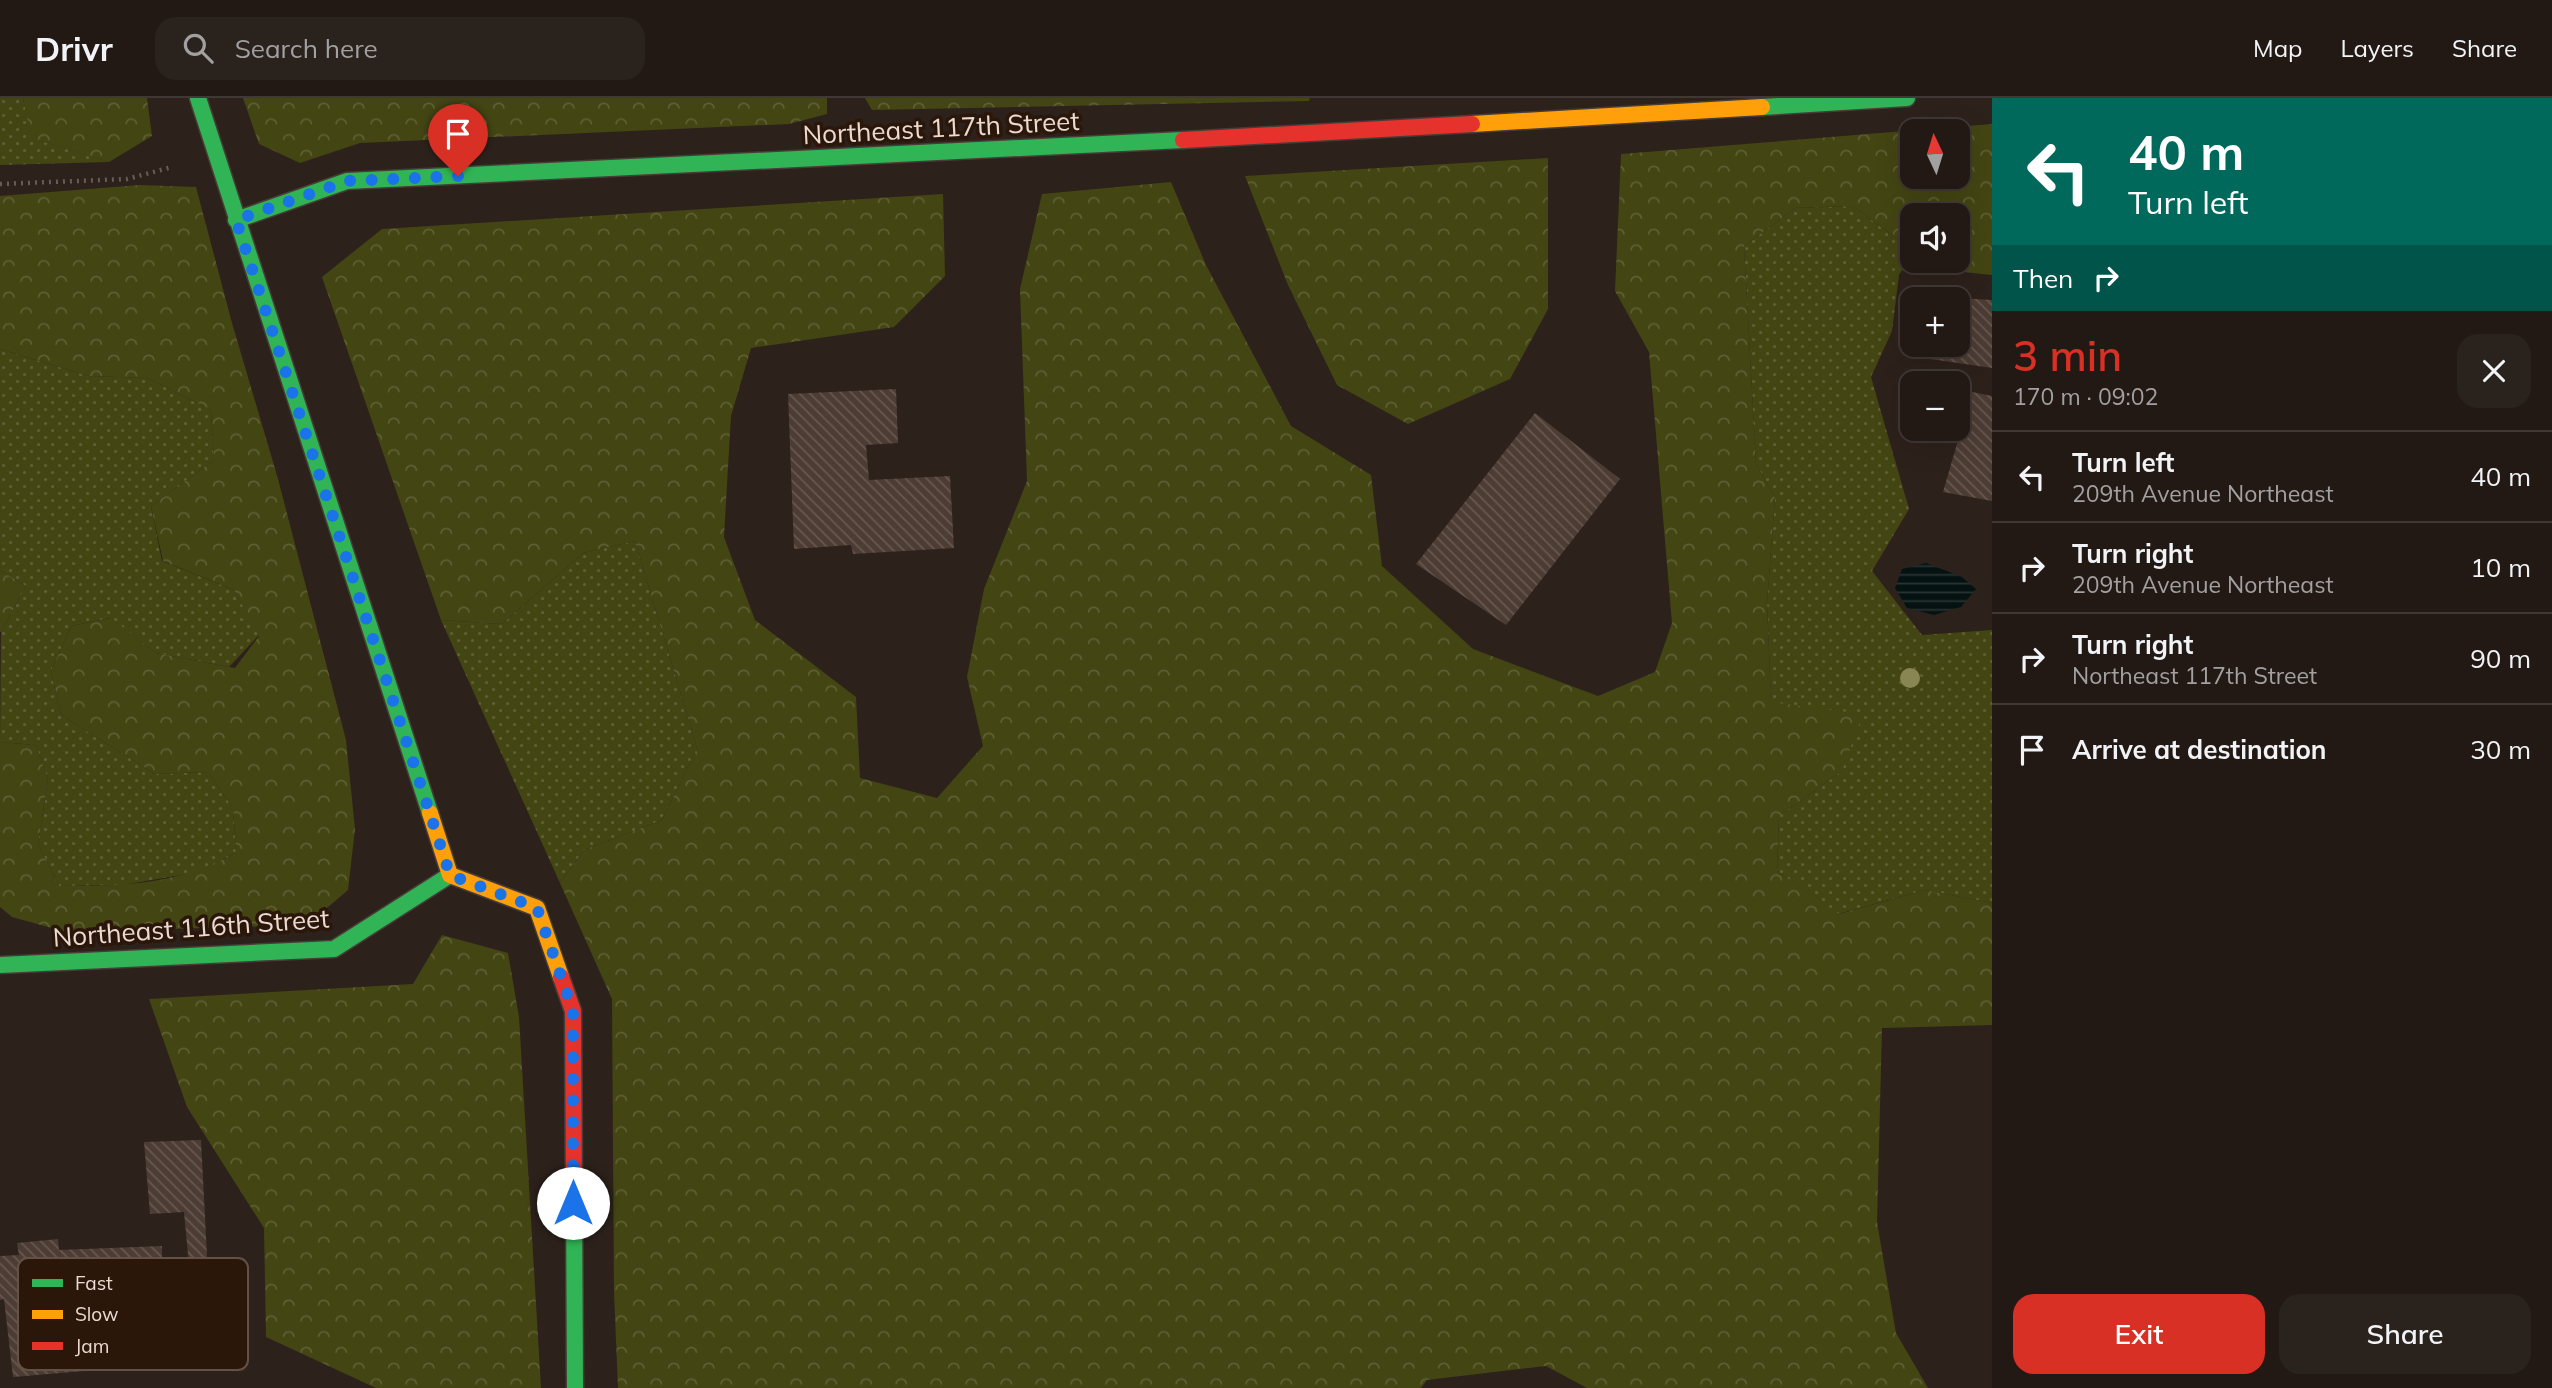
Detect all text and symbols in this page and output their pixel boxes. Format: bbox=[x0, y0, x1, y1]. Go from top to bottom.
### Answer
search box bbox=[155, 17, 645, 80]
text: Drivr bbox=[35, 28, 113, 69]
icon: search bbox=[179, 29, 217, 67]
text: Search here bbox=[235, 32, 378, 65]
text: Map bbox=[2253, 33, 2302, 63]
text: Layers bbox=[2340, 33, 2414, 63]
text: Share bbox=[2452, 33, 2517, 63]
pin bbox=[428, 104, 488, 176]
street label: Northeast 117th Street bbox=[802, 104, 1080, 151]
icon: arrive bbox=[439, 115, 477, 153]
north arrow bbox=[1900, 119, 1970, 189]
map controls bbox=[1900, 119, 1970, 441]
text: 40 m bbox=[2128, 121, 2244, 182]
icon: left bbox=[2013, 126, 2104, 217]
text: Turn left bbox=[2128, 182, 2248, 222]
button: sound bbox=[1900, 203, 1970, 273]
icon: right bbox=[2087, 259, 2125, 297]
text: Then bbox=[2013, 262, 2073, 295]
button: + bbox=[1900, 287, 1970, 357]
text: 3 min bbox=[2013, 329, 2122, 382]
button: close bbox=[2457, 334, 2531, 408]
button: − bbox=[1900, 371, 1970, 441]
text: 170 m · 09:02 bbox=[2013, 382, 2158, 411]
text: Turn left bbox=[2072, 446, 2174, 479]
icon: left bbox=[2013, 458, 2051, 496]
text: 40 m bbox=[2470, 460, 2531, 493]
text: 209th Avenue Northeast bbox=[2072, 479, 2334, 508]
text: Turn right bbox=[2072, 537, 2193, 570]
icon: right bbox=[2013, 549, 2051, 587]
text: 10 m bbox=[2470, 551, 2531, 584]
text: 209th Avenue Northeast bbox=[2072, 570, 2334, 599]
text: Turn right bbox=[2072, 628, 2193, 661]
icon: right bbox=[2013, 640, 2051, 678]
text: 90 m bbox=[2470, 642, 2531, 675]
text: Northeast 117th Street bbox=[2072, 661, 2317, 690]
icon: arrive bbox=[2013, 731, 2051, 769]
text: Arrive at destination bbox=[2072, 733, 2327, 766]
text: 30 m bbox=[2470, 733, 2531, 766]
street label: Northeast 116th Street bbox=[52, 901, 330, 954]
position arrow bbox=[536, 1166, 610, 1240]
legend bbox=[18, 1258, 248, 1370]
text: Fast bbox=[75, 1271, 113, 1295]
button: Exit bbox=[2013, 1294, 2265, 1374]
button: Share bbox=[2279, 1294, 2531, 1374]
text: Slow bbox=[75, 1302, 119, 1326]
text: Jam bbox=[75, 1334, 109, 1358]

